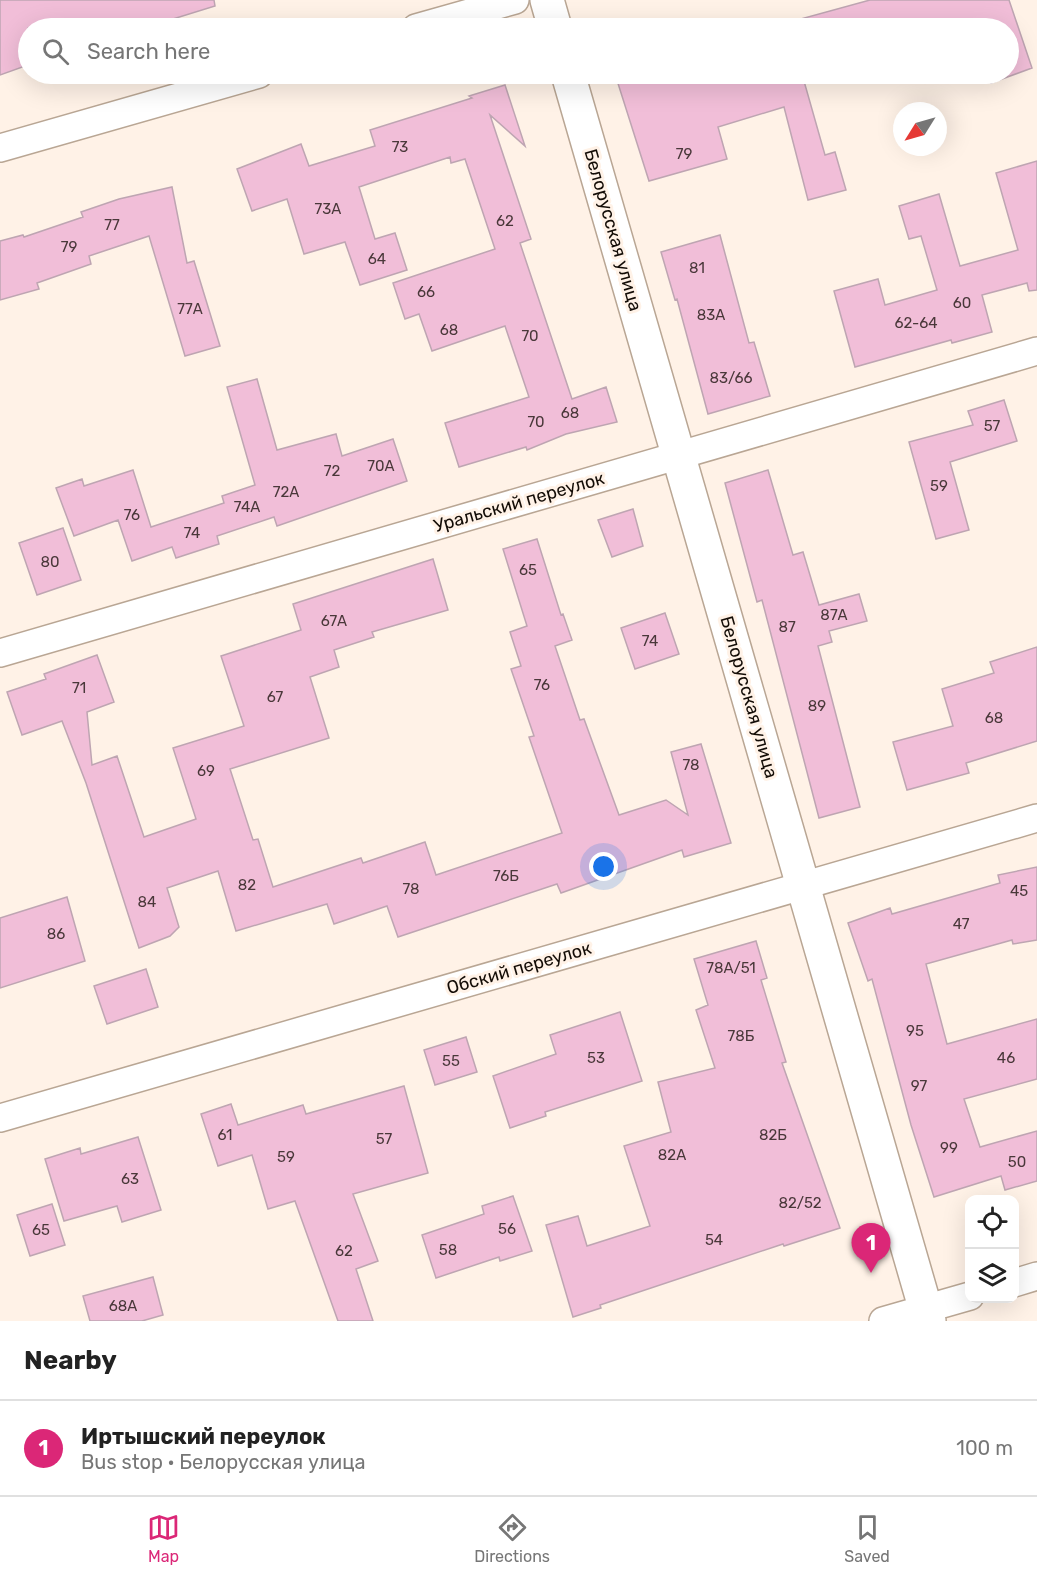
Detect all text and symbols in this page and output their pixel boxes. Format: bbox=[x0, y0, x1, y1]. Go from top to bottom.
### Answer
search box bbox=[18, 18, 1019, 84]
icon: search bbox=[39, 35, 72, 68]
text: Search here bbox=[87, 38, 210, 65]
north arrow bbox=[893, 102, 947, 156]
house number: 73 bbox=[392, 138, 408, 156]
house number: 79 bbox=[676, 145, 692, 163]
street label: Белорусская улица bbox=[579, 146, 647, 314]
house number: 73А bbox=[315, 200, 341, 218]
house number: 62 bbox=[496, 212, 514, 230]
house number: 77 bbox=[104, 216, 120, 234]
house number: 79 bbox=[61, 238, 77, 256]
house number: 64 bbox=[368, 250, 386, 268]
house number: 81 bbox=[689, 259, 705, 277]
house number: 66 bbox=[417, 283, 435, 301]
house number: 60 bbox=[953, 294, 971, 312]
house number: 77А bbox=[177, 300, 203, 318]
house number: 83А bbox=[697, 306, 725, 324]
house number: 62-64 bbox=[894, 314, 938, 332]
house number: 68 bbox=[440, 321, 458, 339]
house number: 70 bbox=[521, 327, 539, 345]
house number: 83/66 bbox=[709, 369, 753, 387]
house number: 68 bbox=[561, 404, 579, 422]
house number: 70 bbox=[527, 413, 545, 431]
house number: 57 bbox=[984, 417, 1001, 435]
house number: 70А bbox=[367, 457, 395, 475]
house number: 72 bbox=[324, 462, 340, 480]
street label: Уральский переулок bbox=[431, 467, 607, 537]
house number: 59 bbox=[930, 477, 948, 495]
house number: 72А bbox=[273, 483, 299, 501]
house number: 74А bbox=[234, 498, 260, 516]
house number: 76 bbox=[124, 506, 140, 524]
house number: 74 bbox=[184, 524, 200, 542]
house number: 80 bbox=[40, 553, 60, 571]
house number: 65 bbox=[519, 561, 537, 579]
house number: 87А bbox=[820, 606, 848, 624]
house number: 67А bbox=[321, 612, 347, 630]
street label: Белорусская улица bbox=[715, 613, 783, 781]
house number: 87 bbox=[778, 618, 796, 636]
house number: 74 bbox=[642, 632, 658, 650]
house number: 76 bbox=[534, 676, 550, 694]
house number: 71 bbox=[72, 679, 86, 697]
house number: 67 bbox=[267, 688, 283, 706]
house number: 89 bbox=[808, 697, 826, 715]
house number: 68 bbox=[985, 709, 1003, 727]
house number: 78 bbox=[682, 756, 700, 774]
house number: 69 bbox=[197, 762, 215, 780]
your location bbox=[589, 852, 618, 881]
house number: 76Б bbox=[493, 867, 519, 885]
house number: 82 bbox=[238, 876, 256, 894]
house number: 78 bbox=[402, 880, 420, 898]
house number: 45 bbox=[1010, 882, 1028, 900]
house number: 84 bbox=[138, 893, 156, 911]
house number: 47 bbox=[953, 915, 970, 933]
house number: 86 bbox=[47, 925, 65, 943]
street label: Обский переулок bbox=[444, 937, 594, 999]
house number: 78А/51 bbox=[706, 959, 756, 977]
house number: 95 bbox=[906, 1022, 924, 1040]
house number: 78Б bbox=[728, 1027, 755, 1045]
house number: 53 bbox=[587, 1049, 605, 1067]
house number: 46 bbox=[997, 1049, 1015, 1067]
house number: 55 bbox=[442, 1052, 460, 1070]
house number: 97 bbox=[911, 1077, 928, 1095]
house number: 61 bbox=[217, 1126, 233, 1144]
house number: 82Б bbox=[759, 1126, 787, 1144]
house number: 57 bbox=[376, 1130, 393, 1148]
house number: 99 bbox=[940, 1139, 958, 1157]
house number: 82А bbox=[658, 1146, 686, 1164]
house number: 59 bbox=[277, 1148, 295, 1166]
house number: 50 bbox=[1008, 1153, 1026, 1171]
house number: 63 bbox=[121, 1170, 139, 1188]
house number: 82/52 bbox=[778, 1194, 822, 1212]
map controls bbox=[965, 1195, 1019, 1303]
button: locate bbox=[965, 1195, 1019, 1249]
house number: 56 bbox=[498, 1220, 516, 1238]
house number: 65 bbox=[32, 1221, 50, 1239]
pin: 1 bbox=[852, 1224, 890, 1273]
house number: 54 bbox=[705, 1231, 723, 1249]
house number: 58 bbox=[439, 1241, 457, 1259]
house number: 62 bbox=[335, 1242, 353, 1260]
button: layers bbox=[965, 1249, 1019, 1303]
house number: 68А bbox=[109, 1297, 137, 1315]
text: Nearby bbox=[24, 1345, 117, 1376]
text: Иртышский переулок bbox=[81, 1423, 326, 1450]
text: 1 bbox=[39, 1436, 48, 1460]
text: 100 m bbox=[956, 1436, 1013, 1460]
text: Bus stop · Белорусская улица bbox=[81, 1450, 366, 1474]
tab: Map bbox=[147, 1511, 180, 1566]
tab: Directions bbox=[474, 1511, 550, 1566]
tab: Saved bbox=[844, 1511, 890, 1566]

